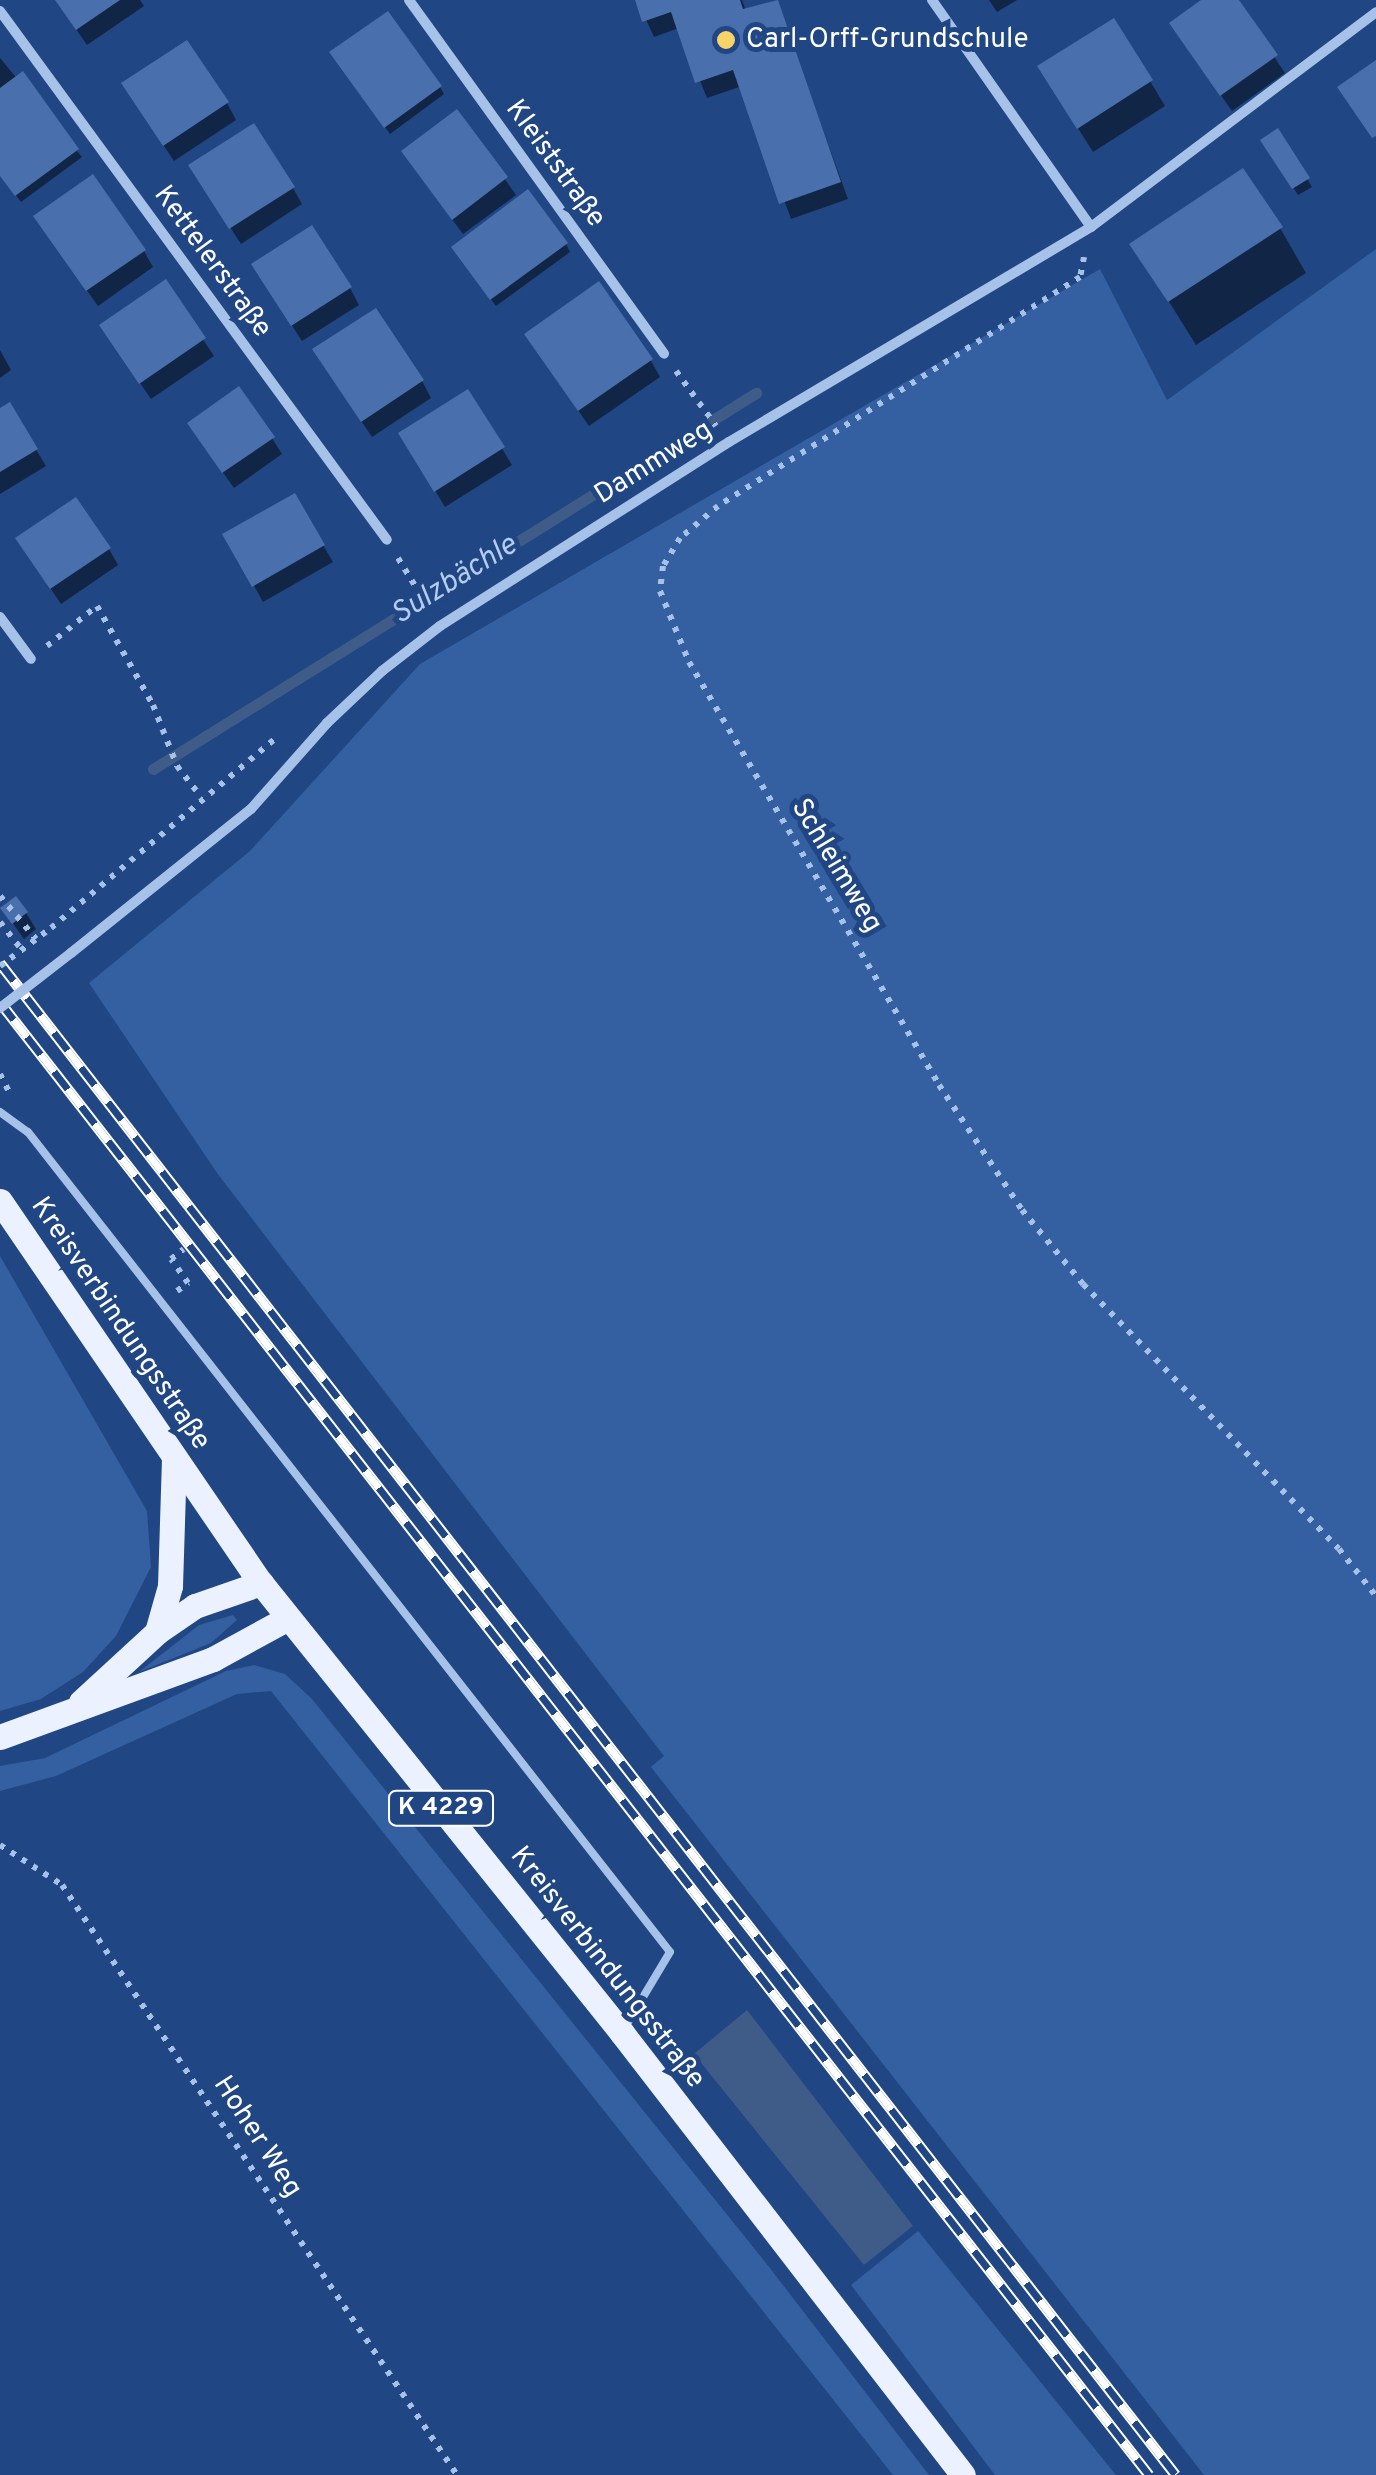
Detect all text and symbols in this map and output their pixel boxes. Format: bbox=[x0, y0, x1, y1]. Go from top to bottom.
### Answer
place label: Carl-Orff-Grundschule bbox=[746, 23, 1028, 57]
marker: Carl-Orff-Grundschule bbox=[715, 29, 737, 51]
street label: Kleiststraße bbox=[498, 94, 612, 234]
street label: Kettelerstraße bbox=[146, 180, 278, 344]
street label: Dammweg bbox=[589, 414, 719, 512]
water label: Sulzbächle bbox=[386, 528, 524, 634]
street label: Schleimweg bbox=[783, 793, 889, 939]
street label: Kreisverbindungsstraße bbox=[23, 1191, 217, 1457]
road number: K 4229 bbox=[386, 1788, 496, 1828]
street label: Kreisverbindungsstraße bbox=[502, 1840, 712, 2096]
street label: Hoher Weg bbox=[205, 2070, 309, 2204]

